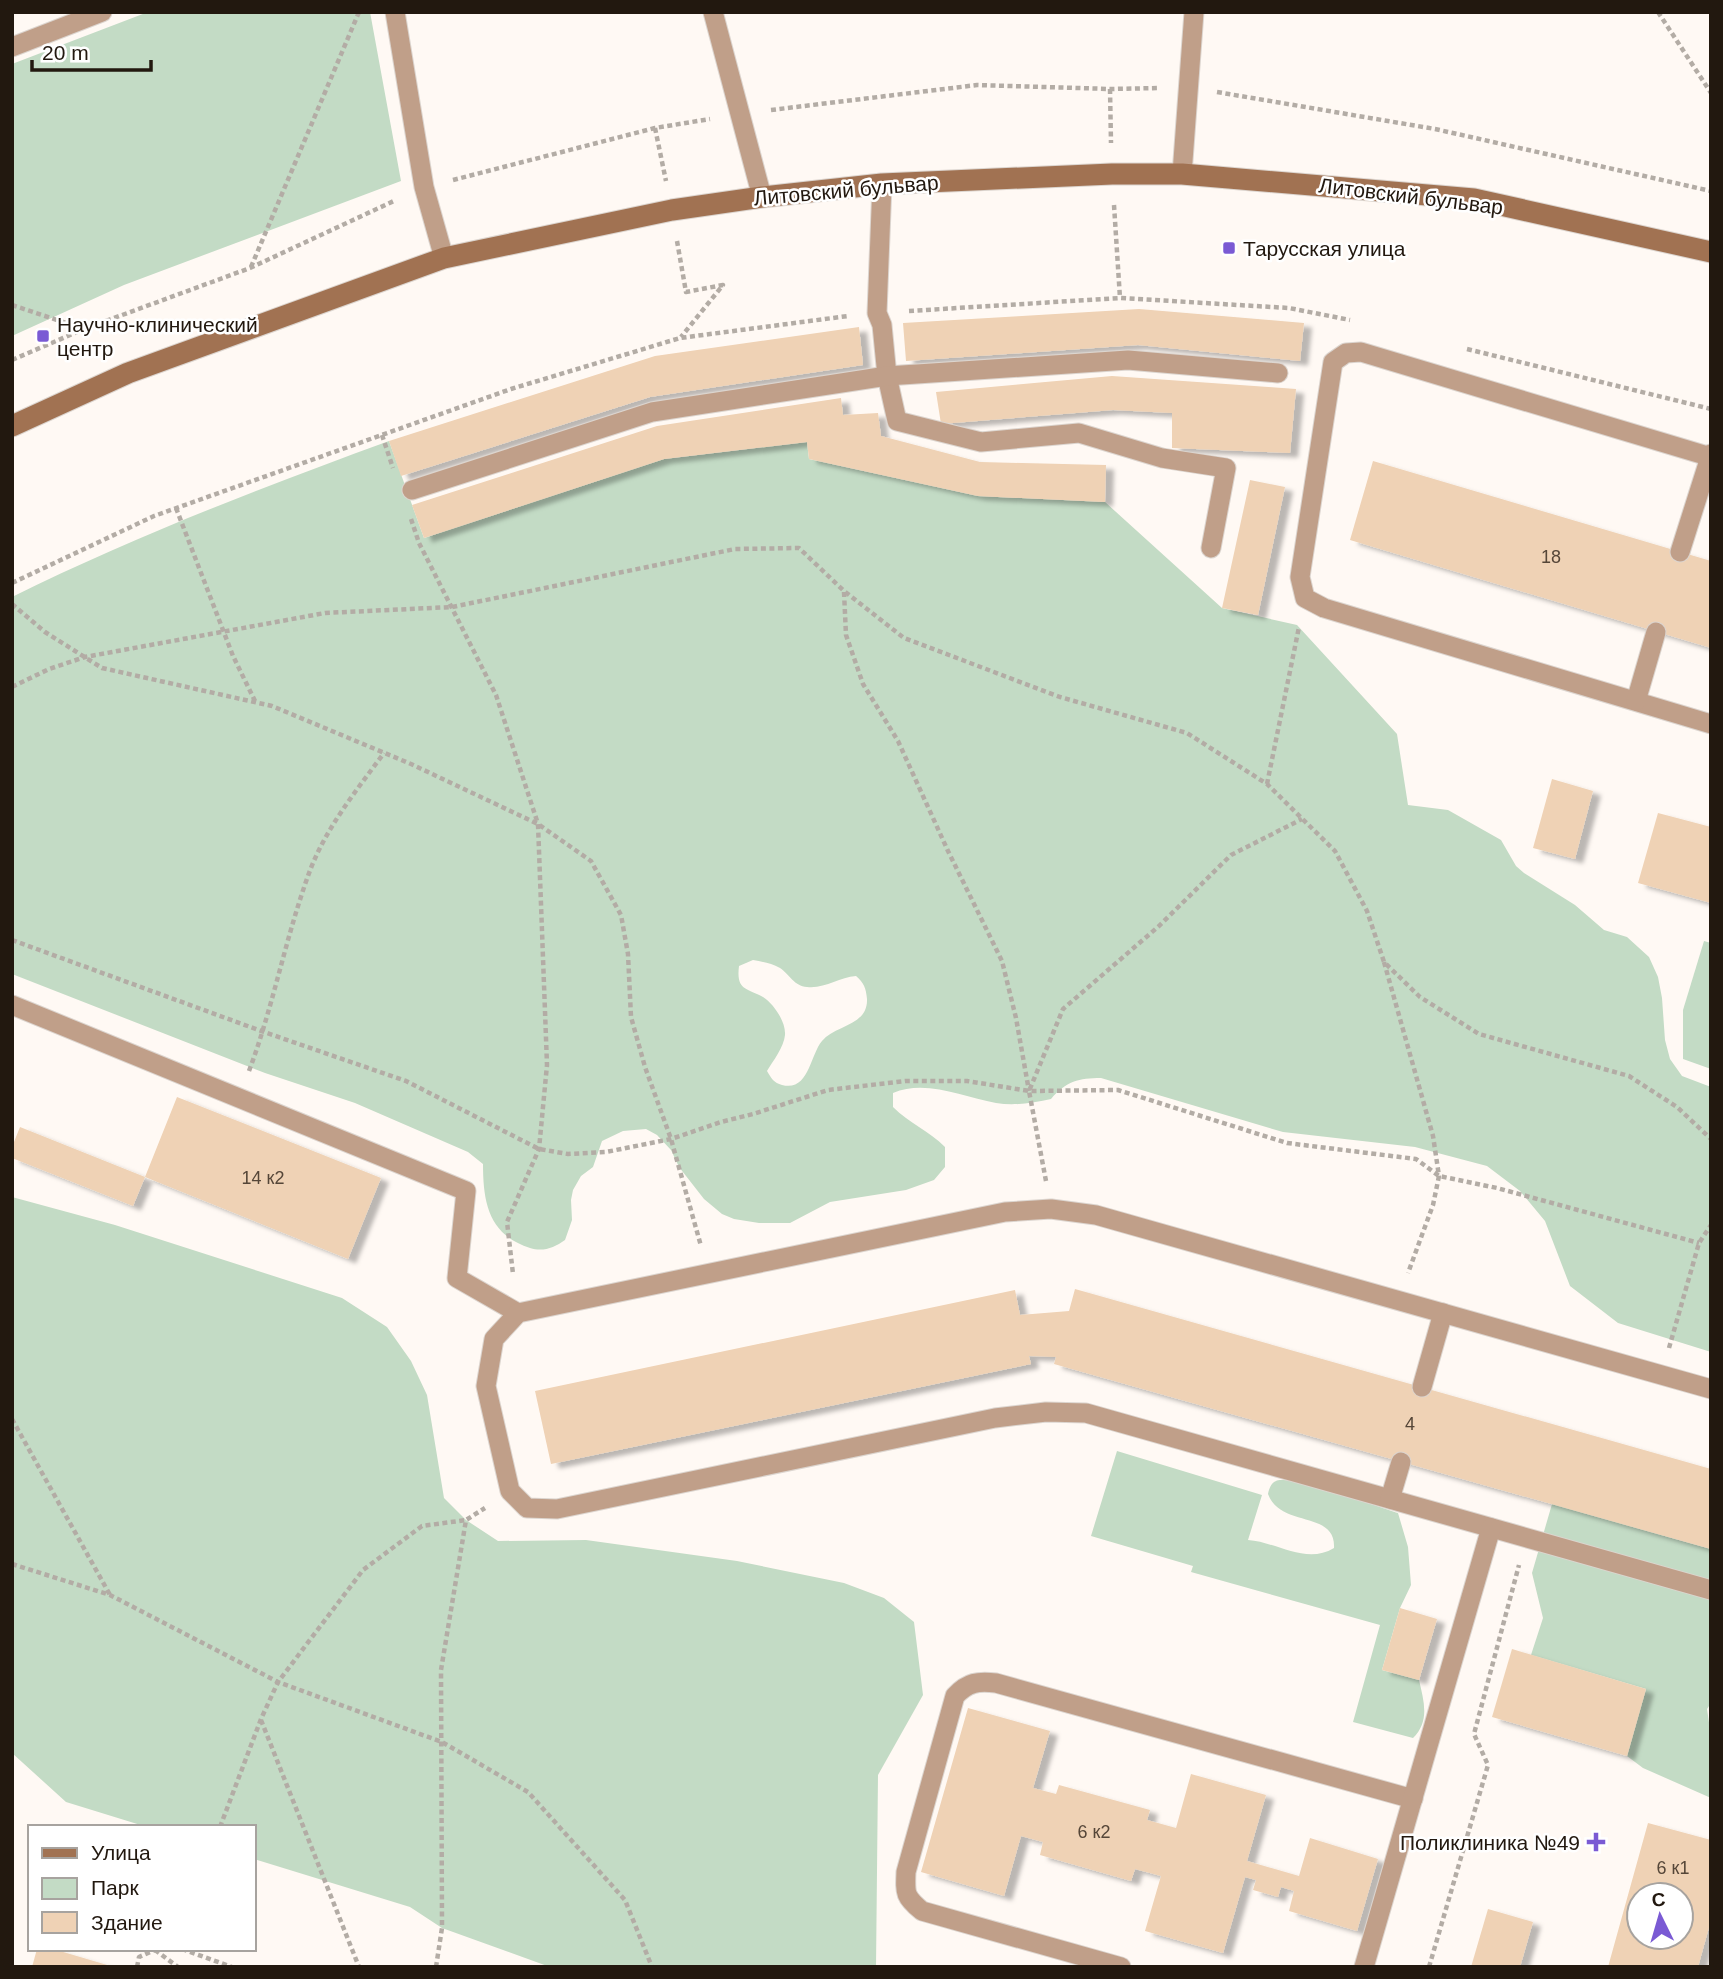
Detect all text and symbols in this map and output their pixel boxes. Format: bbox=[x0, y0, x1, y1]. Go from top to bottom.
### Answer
scale bar bbox=[32, 28, 150, 72]
text: 20 m bbox=[42, 41, 89, 64]
street label: Литовский бульвар bbox=[753, 170, 939, 210]
street label: Литовский бульвар bbox=[1318, 173, 1504, 219]
place label: Тарусская улица bbox=[1243, 237, 1406, 260]
marker: Тарусская улица bbox=[1221, 240, 1237, 256]
place label: Научно-клинический центр bbox=[57, 313, 258, 360]
marker: Научно-клинический центр bbox=[35, 328, 51, 344]
house number: 18 bbox=[1541, 547, 1561, 567]
house number: 14 к2 bbox=[242, 1168, 284, 1188]
house number: 4 bbox=[1405, 1414, 1415, 1434]
house number: 6 к2 bbox=[1078, 1822, 1110, 1842]
legend bbox=[28, 1825, 256, 1951]
place label: Поликлиника №49 bbox=[1400, 1831, 1580, 1854]
marker: Поликлиника №49 bbox=[1586, 1832, 1606, 1852]
text: Улица bbox=[91, 1841, 151, 1864]
house number: 6 к1 bbox=[1657, 1858, 1689, 1878]
text: Парк bbox=[91, 1876, 139, 1899]
north arrow bbox=[1625, 1881, 1695, 1951]
text: С bbox=[1651, 1888, 1667, 1911]
text: Здание bbox=[91, 1911, 163, 1934]

